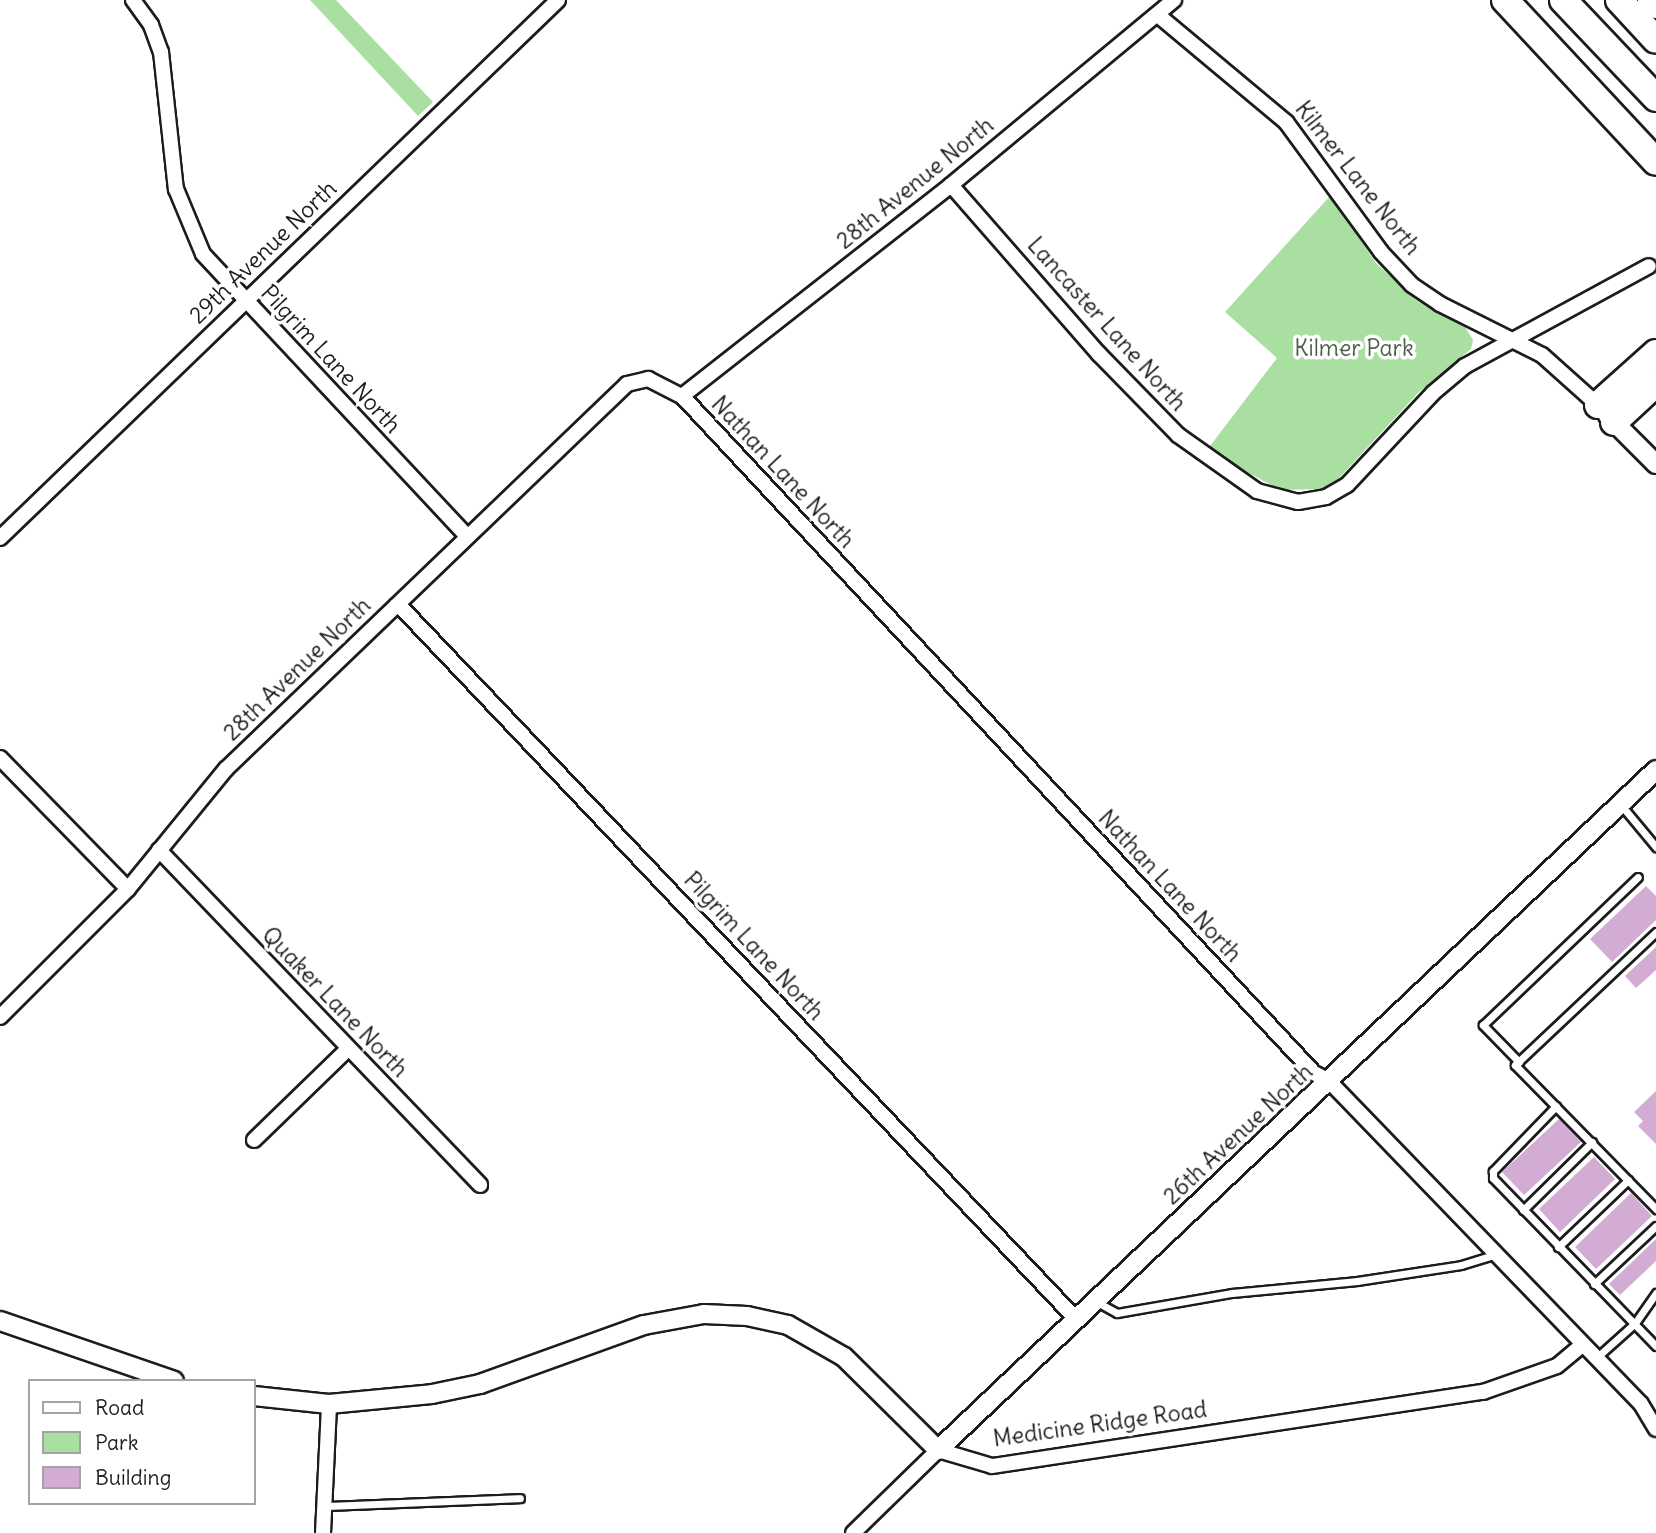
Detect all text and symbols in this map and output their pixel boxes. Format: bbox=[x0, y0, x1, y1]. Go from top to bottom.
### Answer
street label: Kilmer Lane North bbox=[1289, 96, 1427, 260]
street label: 28th Avenue North bbox=[831, 111, 999, 255]
street label: 29th Avenue North bbox=[184, 175, 342, 329]
street label: Lancaster Lane North bbox=[1022, 231, 1192, 417]
street label: Pilgrim Lane North bbox=[255, 279, 407, 439]
park label: Kilmer Park bbox=[1294, 334, 1414, 362]
street label: Nathan Lane North bbox=[706, 390, 860, 554]
street label: 28th Avenue North bbox=[218, 592, 376, 746]
street label: Nathan Lane North bbox=[1093, 804, 1247, 968]
street label: Pilgrim Lane North bbox=[678, 866, 830, 1026]
street label: Quaker Lane North bbox=[256, 921, 414, 1083]
street label: 26th Avenue North bbox=[1158, 1058, 1318, 1210]
legend bbox=[28, 1379, 256, 1505]
text: Road bbox=[95, 1394, 144, 1421]
street label: Medicine Ridge Road bbox=[991, 1395, 1209, 1453]
text: Park bbox=[95, 1429, 138, 1456]
text: Building bbox=[95, 1464, 171, 1491]

